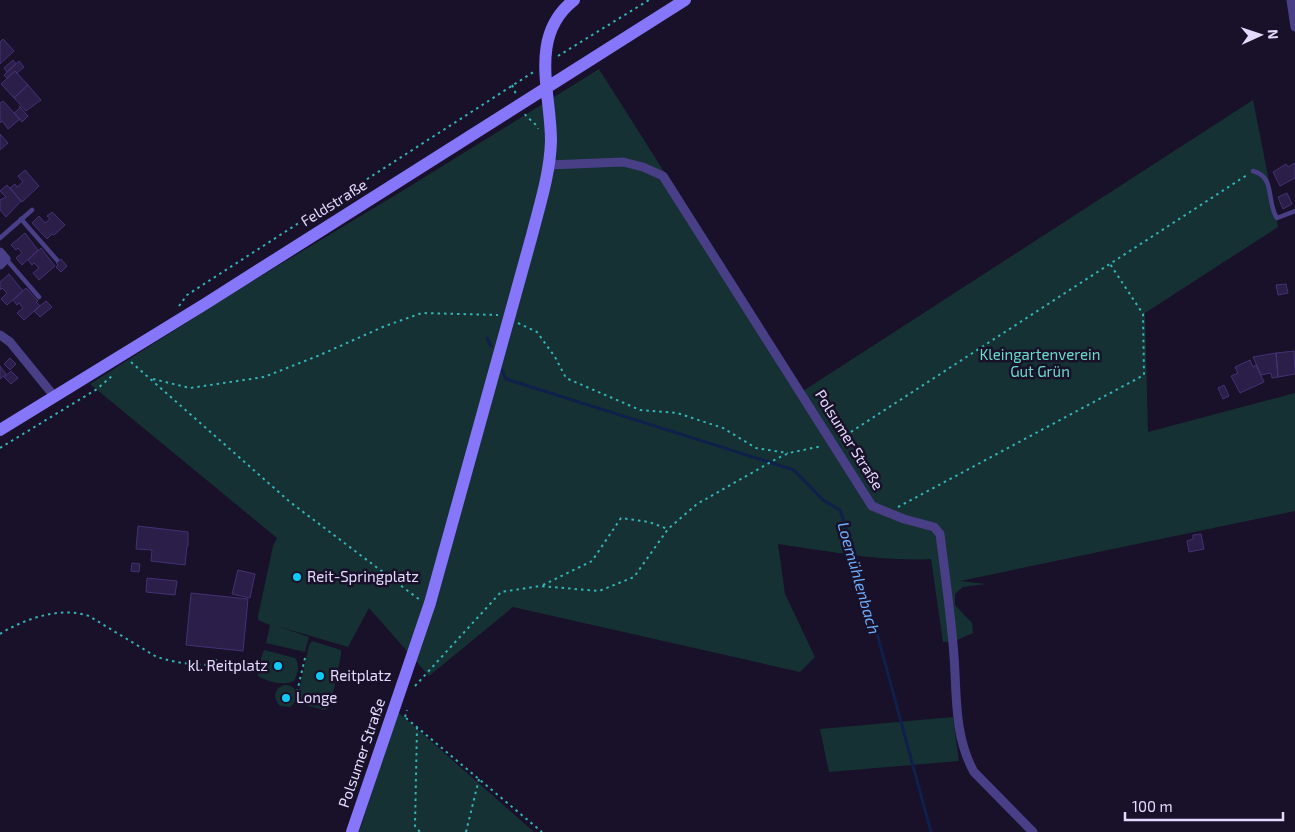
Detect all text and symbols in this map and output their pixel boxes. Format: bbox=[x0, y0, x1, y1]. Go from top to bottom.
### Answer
north arrow bbox=[1235, 10, 1285, 60]
text: N bbox=[1265, 29, 1282, 40]
street label: Feldstraße bbox=[297, 175, 370, 230]
park label: Kleingartenverein Gut Grün bbox=[979, 345, 1101, 380]
street label: Polsumer Straße bbox=[812, 386, 888, 493]
water label: Loemühlenbach bbox=[834, 520, 885, 636]
place label: Reit-Springplatz bbox=[307, 567, 419, 585]
marker: Reit-Springplatz bbox=[291, 571, 303, 583]
place label: kl. Reitplatz bbox=[188, 656, 268, 674]
marker: kl. Reitplatz bbox=[272, 660, 284, 672]
place label: Reitplatz bbox=[330, 666, 391, 684]
marker: Reitplatz bbox=[314, 670, 326, 682]
place label: Longe bbox=[296, 688, 337, 706]
marker: Longe bbox=[280, 692, 292, 704]
street label: Polsumer Straße bbox=[334, 696, 388, 810]
scale bar bbox=[1125, 790, 1282, 822]
text: 100 m bbox=[1132, 797, 1173, 815]

